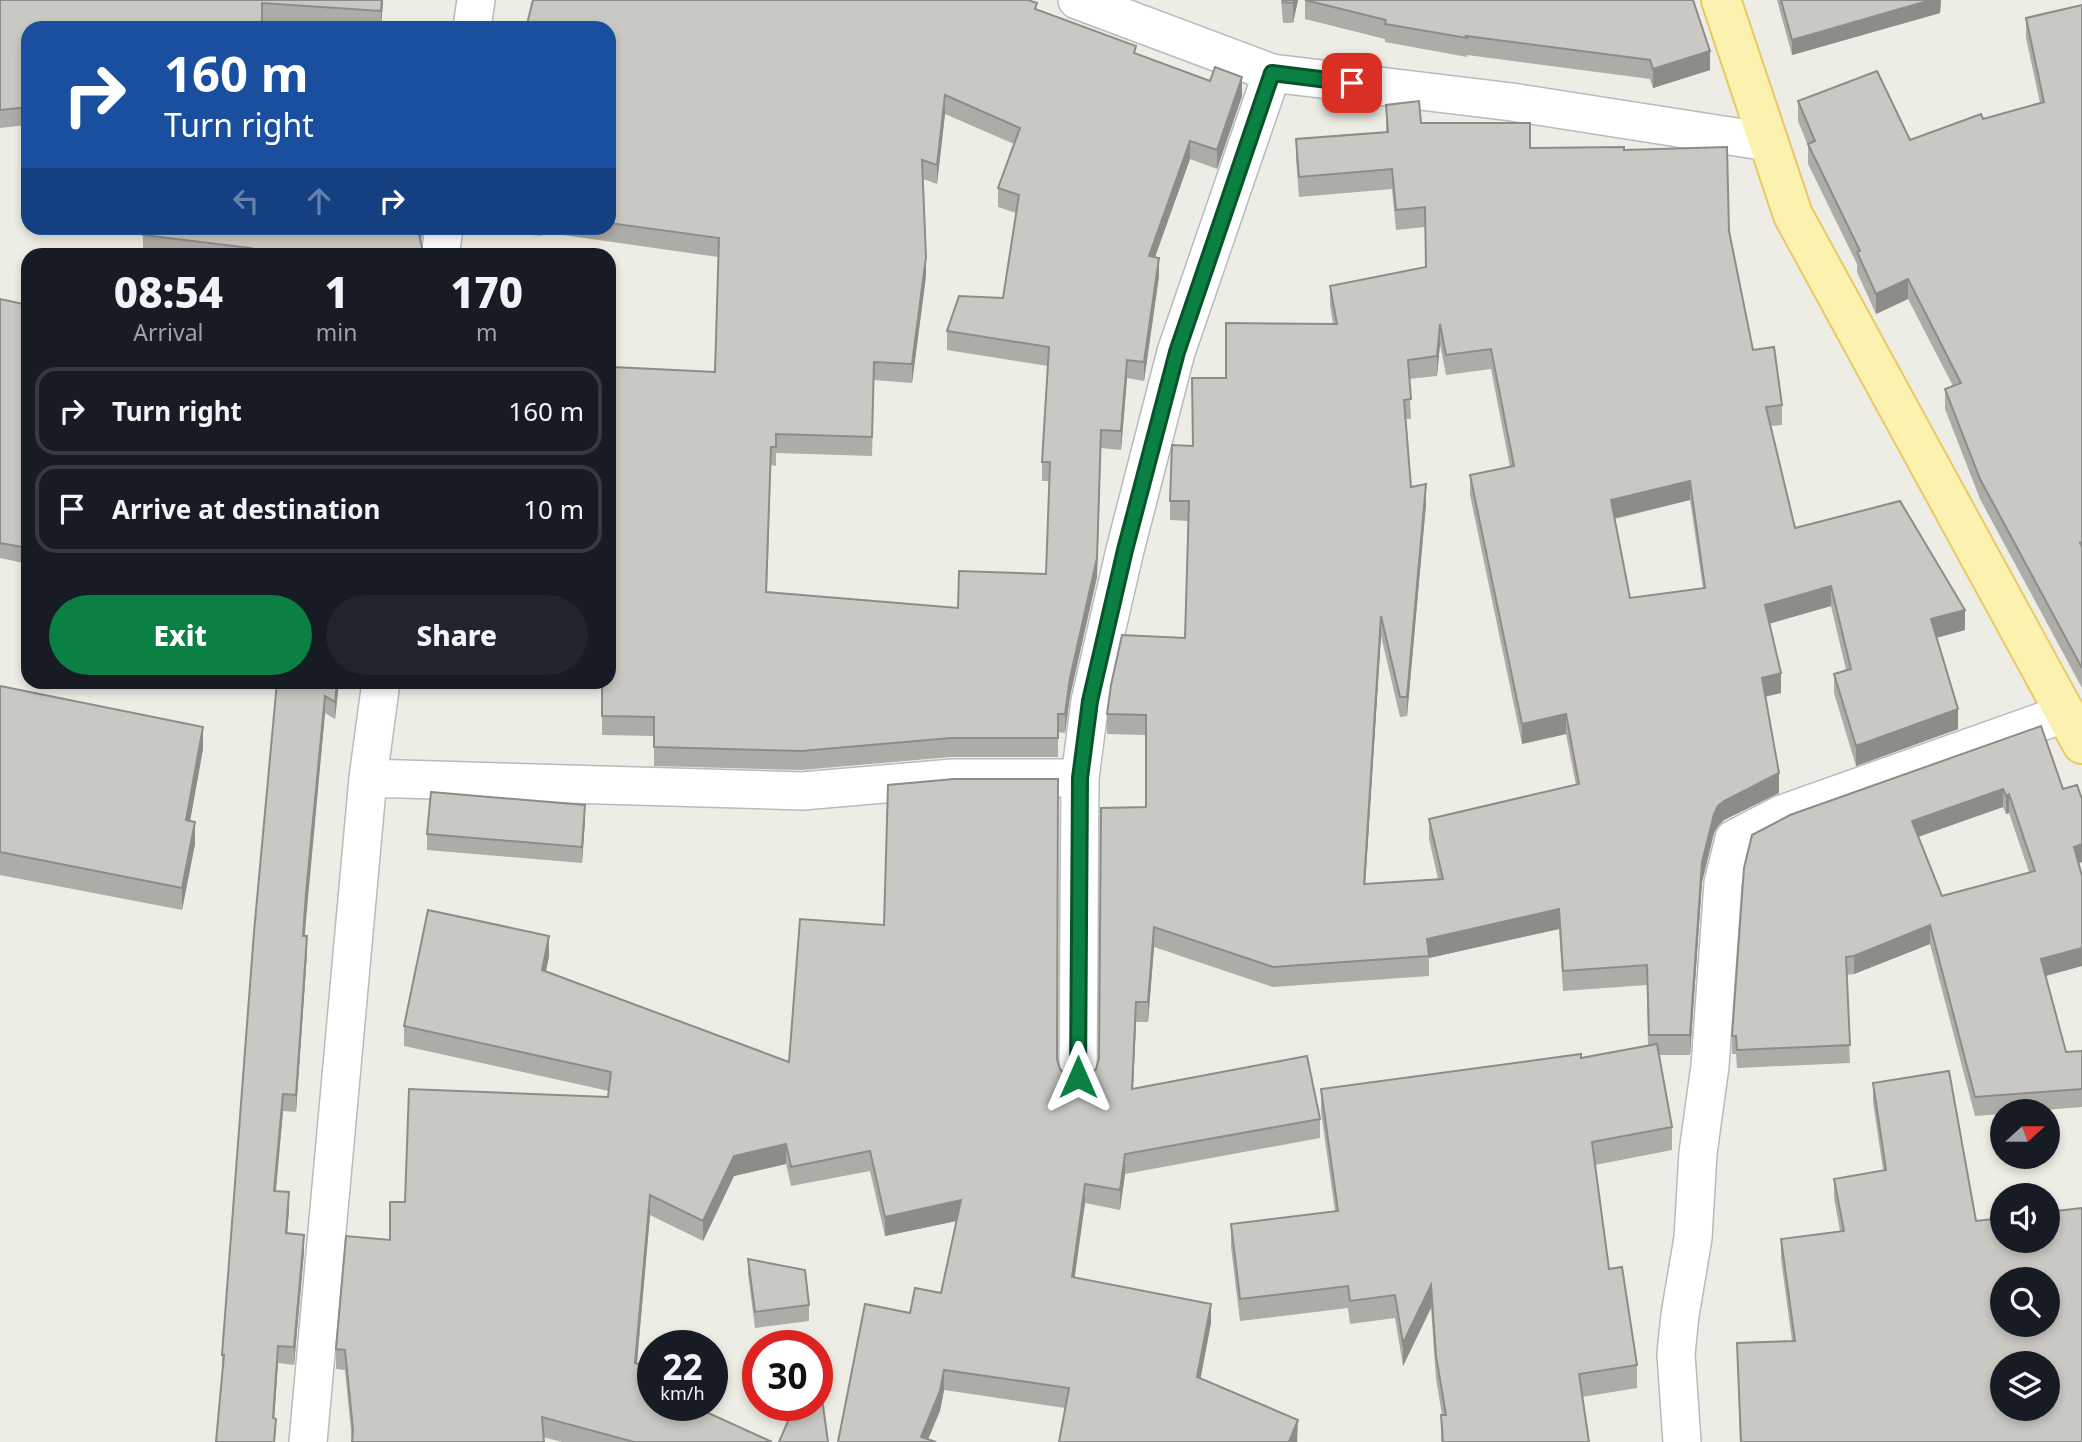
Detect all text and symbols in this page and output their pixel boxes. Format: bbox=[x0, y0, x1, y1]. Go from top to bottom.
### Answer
text: 160 m bbox=[164, 40, 309, 106]
icon: right bbox=[49, 49, 140, 140]
pin bbox=[1322, 53, 1382, 113]
icon: arrive bbox=[1333, 64, 1371, 102]
text: Turn right bbox=[164, 103, 314, 146]
icon: left bbox=[227, 182, 265, 220]
icon: ahead bbox=[300, 182, 338, 220]
icon: right bbox=[373, 182, 411, 220]
text: 08:54 bbox=[114, 263, 223, 320]
text: 1 bbox=[324, 263, 349, 320]
text: 170 bbox=[450, 263, 523, 320]
text: Arrival bbox=[133, 316, 203, 348]
text: min bbox=[316, 316, 357, 348]
text: m bbox=[476, 316, 497, 348]
icon: right bbox=[53, 392, 91, 430]
text: Turn right bbox=[112, 393, 242, 429]
text: 160 m bbox=[508, 393, 584, 429]
icon: arrive bbox=[53, 490, 91, 528]
text: Arrive at destination bbox=[112, 491, 381, 527]
text: 10 m bbox=[523, 491, 584, 527]
button: Exit bbox=[49, 595, 312, 675]
button: Share bbox=[326, 595, 588, 675]
position arrow bbox=[1041, 1040, 1115, 1114]
north arrow bbox=[1990, 1099, 2060, 1169]
map controls bbox=[1990, 1099, 2060, 1421]
button: sound bbox=[1990, 1183, 2060, 1253]
button: search bbox=[1990, 1267, 2060, 1337]
speed limit sign: 30 bbox=[742, 1330, 833, 1421]
text: 22 bbox=[662, 1343, 703, 1390]
button: layers bbox=[1990, 1351, 2060, 1421]
text: km/h bbox=[660, 1381, 705, 1405]

